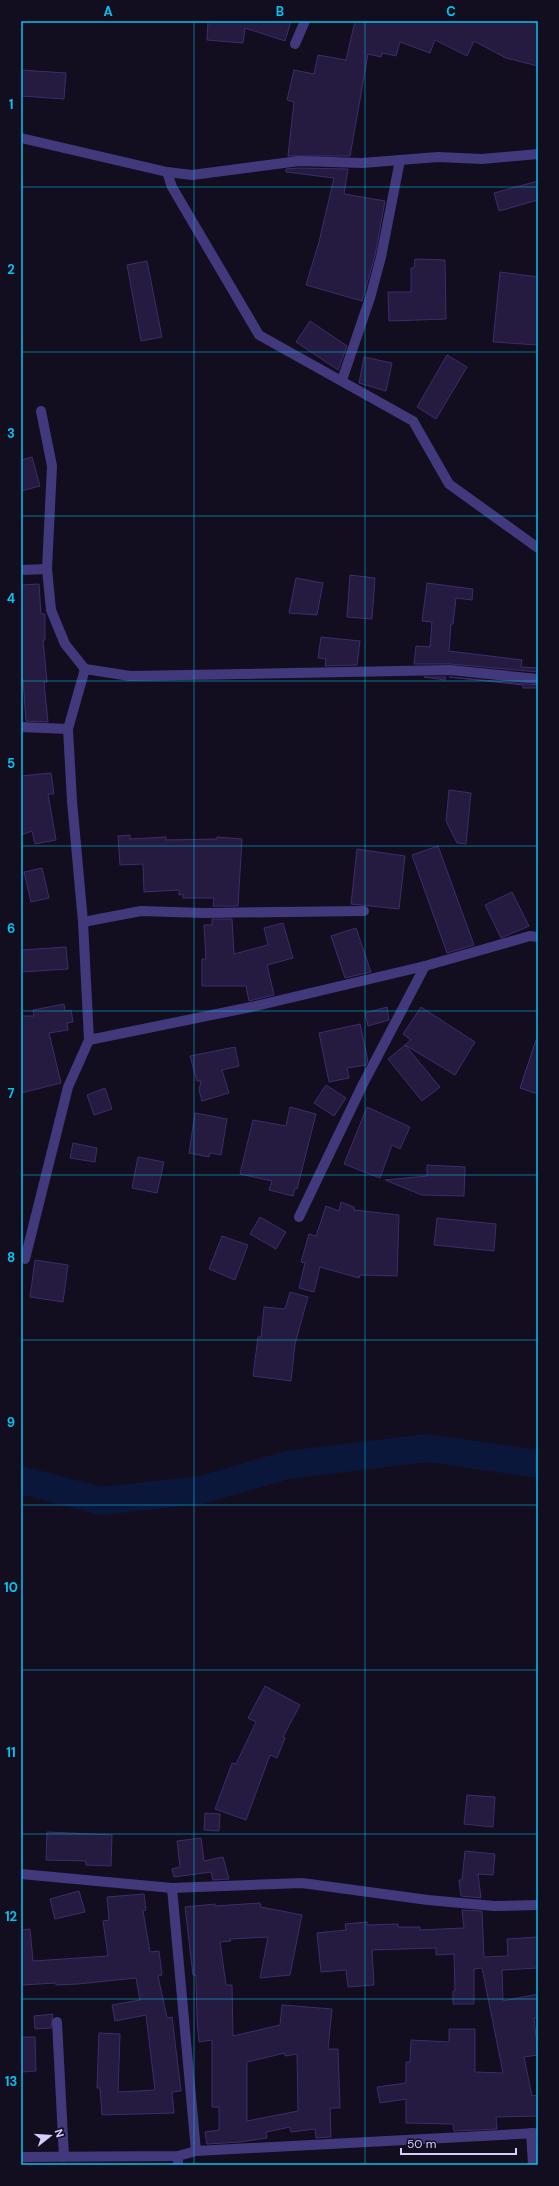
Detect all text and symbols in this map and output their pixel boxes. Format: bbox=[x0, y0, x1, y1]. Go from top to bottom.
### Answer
text: A bbox=[103, 3, 113, 20]
text: B bbox=[276, 3, 284, 20]
text: C bbox=[446, 3, 456, 20]
text: 1 bbox=[9, 96, 13, 113]
text: 2 bbox=[7, 261, 15, 278]
text: 3 bbox=[7, 425, 15, 442]
text: 4 bbox=[7, 590, 15, 607]
text: 5 bbox=[7, 755, 15, 772]
text: 6 bbox=[7, 920, 15, 937]
text: 7 bbox=[8, 1085, 15, 1102]
text: 8 bbox=[7, 1249, 15, 1266]
text: 9 bbox=[7, 1414, 15, 1431]
text: 10 bbox=[4, 1579, 18, 1596]
text: 11 bbox=[6, 1744, 16, 1761]
text: 12 bbox=[5, 1908, 17, 1925]
text: 13 bbox=[5, 2073, 17, 2090]
north arrow bbox=[30, 2116, 70, 2156]
text: N bbox=[52, 2127, 67, 2139]
scale bar bbox=[401, 2130, 516, 2156]
text: 50 m bbox=[407, 2136, 436, 2152]

